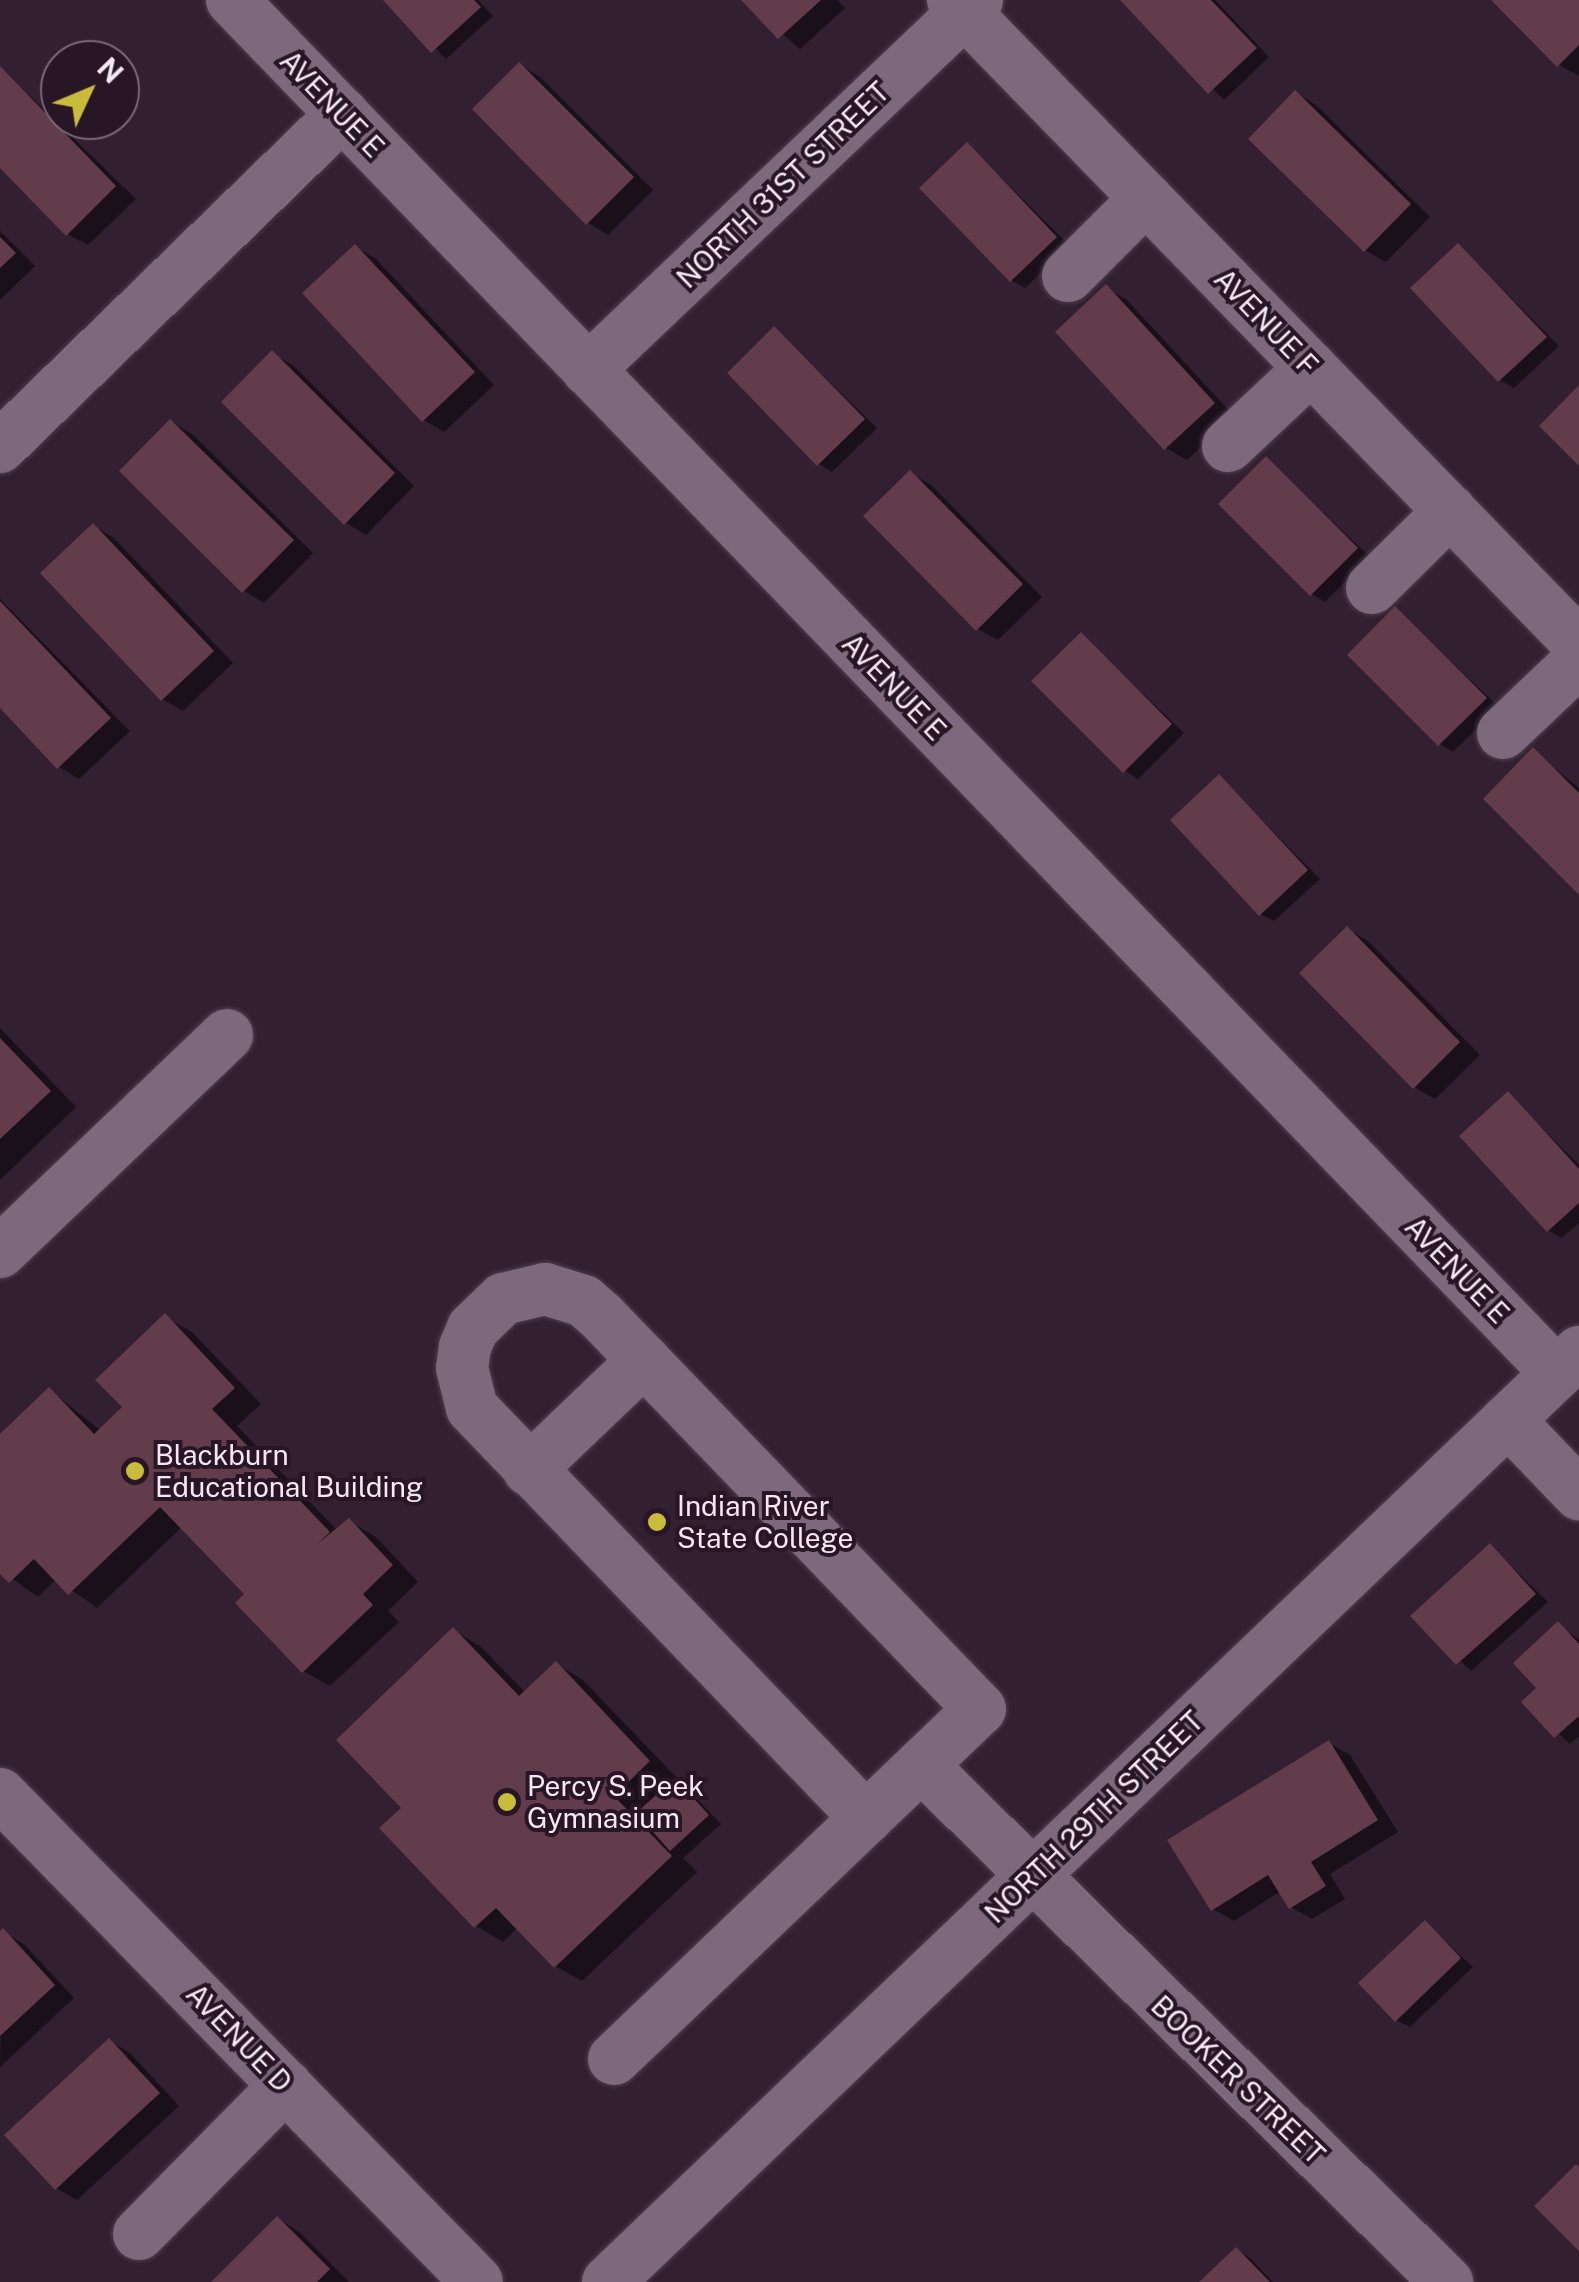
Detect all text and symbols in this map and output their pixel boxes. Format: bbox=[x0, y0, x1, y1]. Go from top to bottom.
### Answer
north arrow bbox=[40, 40, 140, 140]
street label: AVENUE E bbox=[273, 44, 391, 164]
text: N bbox=[91, 51, 130, 90]
street label: NORTH 31ST STREET bbox=[670, 75, 896, 295]
street label: AVENUE F bbox=[1207, 262, 1325, 382]
street label: AVENUE E bbox=[835, 627, 953, 747]
street label: AVENUE E bbox=[1398, 1210, 1516, 1330]
place label: Blackburn Educational Building bbox=[155, 1438, 423, 1504]
marker: Blackburn Educational Building bbox=[124, 1460, 146, 1482]
place label: Indian River State College bbox=[677, 1489, 854, 1555]
marker: Indian River State College bbox=[646, 1511, 668, 1533]
street label: NORTH 29TH STREET bbox=[978, 1704, 1210, 1930]
place label: Percy S. Peek Gymnasium bbox=[527, 1769, 704, 1835]
marker: Percy S. Peek Gymnasium bbox=[496, 1791, 518, 1813]
street label: AVENUE D bbox=[179, 1977, 299, 2099]
street label: BOOKER STREET bbox=[1144, 1989, 1332, 2171]

